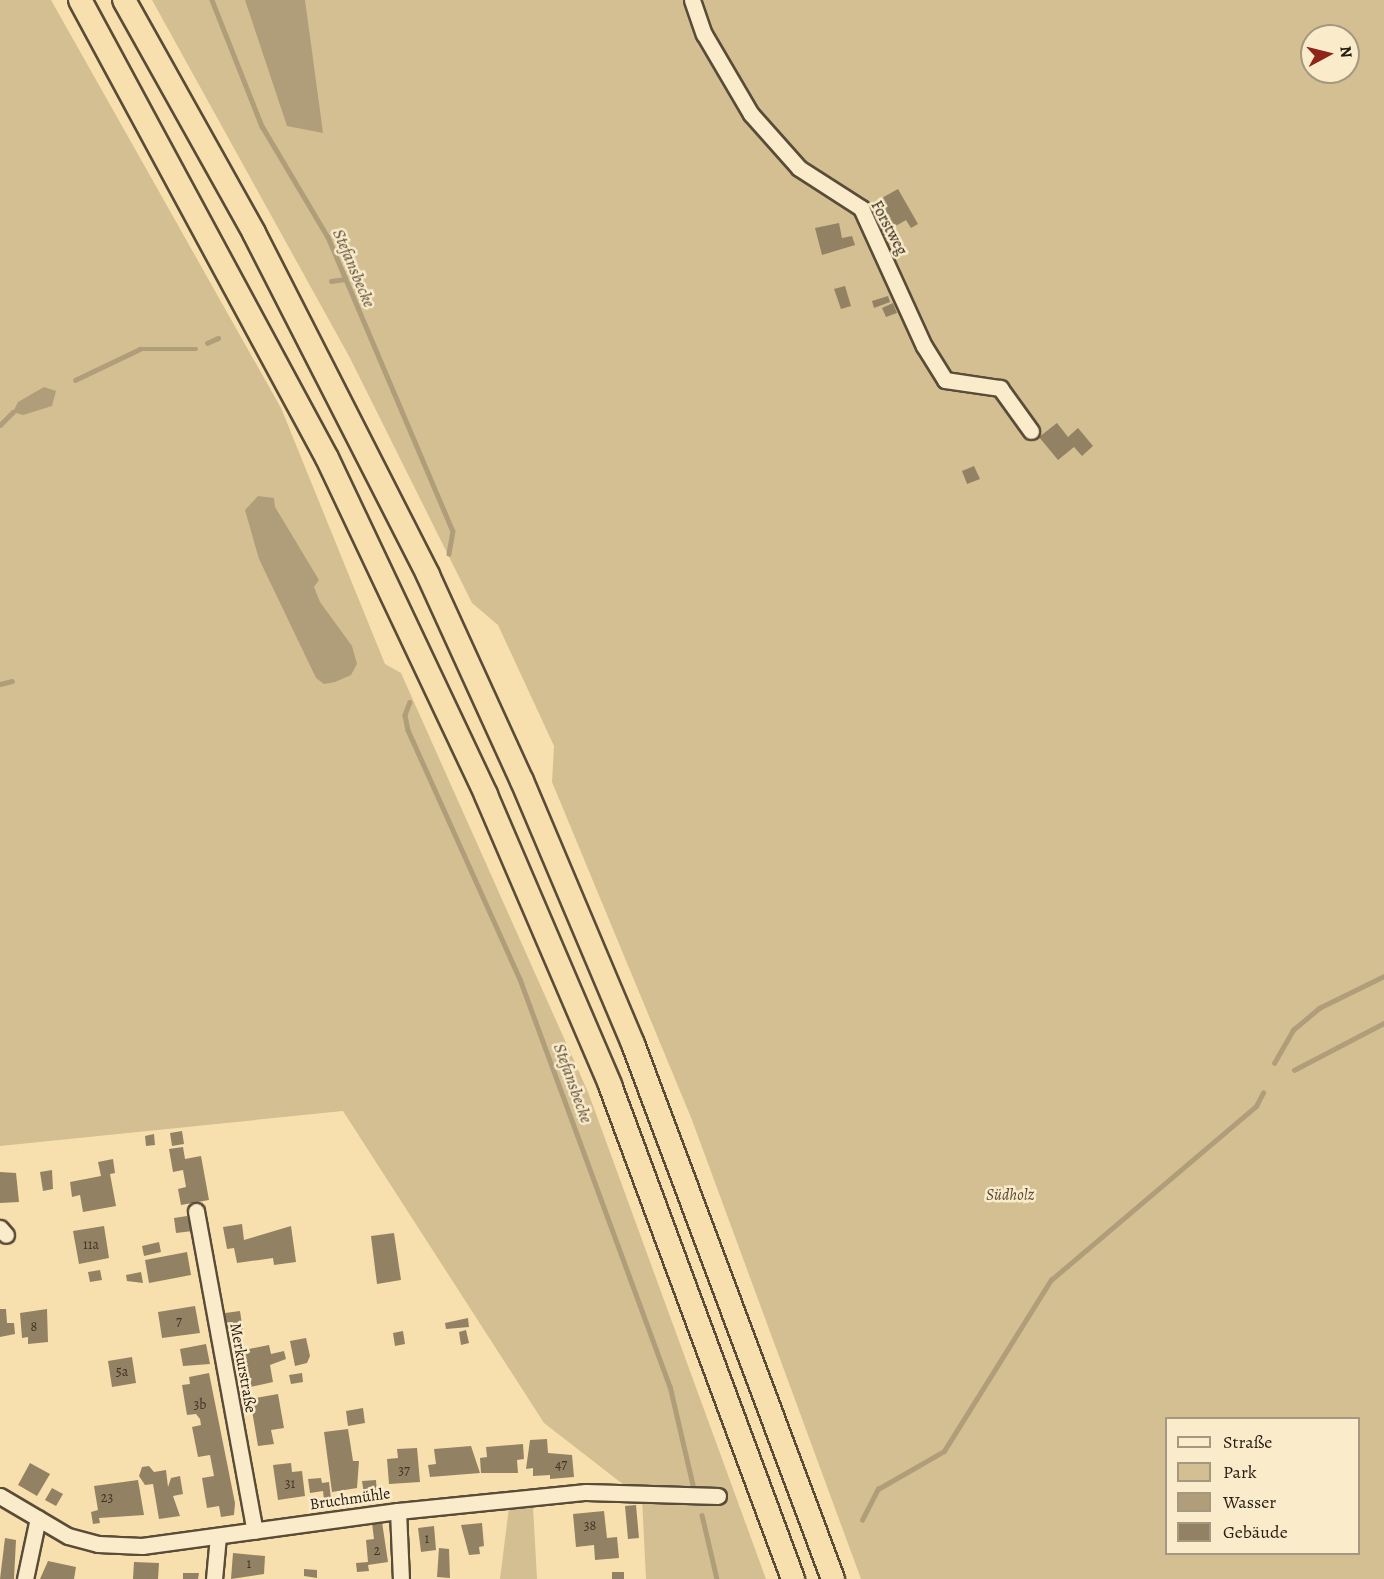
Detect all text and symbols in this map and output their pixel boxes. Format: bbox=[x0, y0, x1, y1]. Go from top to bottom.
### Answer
north arrow bbox=[1300, 24, 1360, 84]
text: N bbox=[1334, 45, 1358, 59]
street label: Forstweg bbox=[867, 197, 911, 259]
water label: Stefansbecke bbox=[328, 226, 380, 310]
water label: Stefansbecke bbox=[549, 1040, 597, 1126]
park label: Südholz bbox=[986, 1185, 1034, 1205]
house number: 11a bbox=[83, 1237, 99, 1253]
house number: 7 bbox=[176, 1314, 182, 1330]
house number: 8 bbox=[31, 1319, 37, 1335]
street label: Merkurstraße bbox=[226, 1322, 260, 1414]
house number: 5a bbox=[116, 1364, 128, 1380]
house number: 3b bbox=[194, 1397, 206, 1413]
legend bbox=[1165, 1417, 1360, 1555]
text: Straße bbox=[1223, 1430, 1272, 1454]
house number: 47 bbox=[555, 1457, 567, 1473]
text: Park bbox=[1223, 1460, 1257, 1484]
house number: 37 bbox=[398, 1463, 410, 1479]
house number: 31 bbox=[285, 1476, 295, 1492]
street label: Bruchmühle bbox=[309, 1484, 391, 1514]
house number: 23 bbox=[101, 1490, 113, 1506]
text: Wasser bbox=[1223, 1490, 1276, 1514]
house number: 38 bbox=[584, 1518, 596, 1534]
text: Gebäude bbox=[1223, 1520, 1288, 1544]
house number: 1 bbox=[425, 1531, 429, 1547]
house number: 2 bbox=[374, 1543, 380, 1559]
house number: 1 bbox=[247, 1556, 251, 1572]

